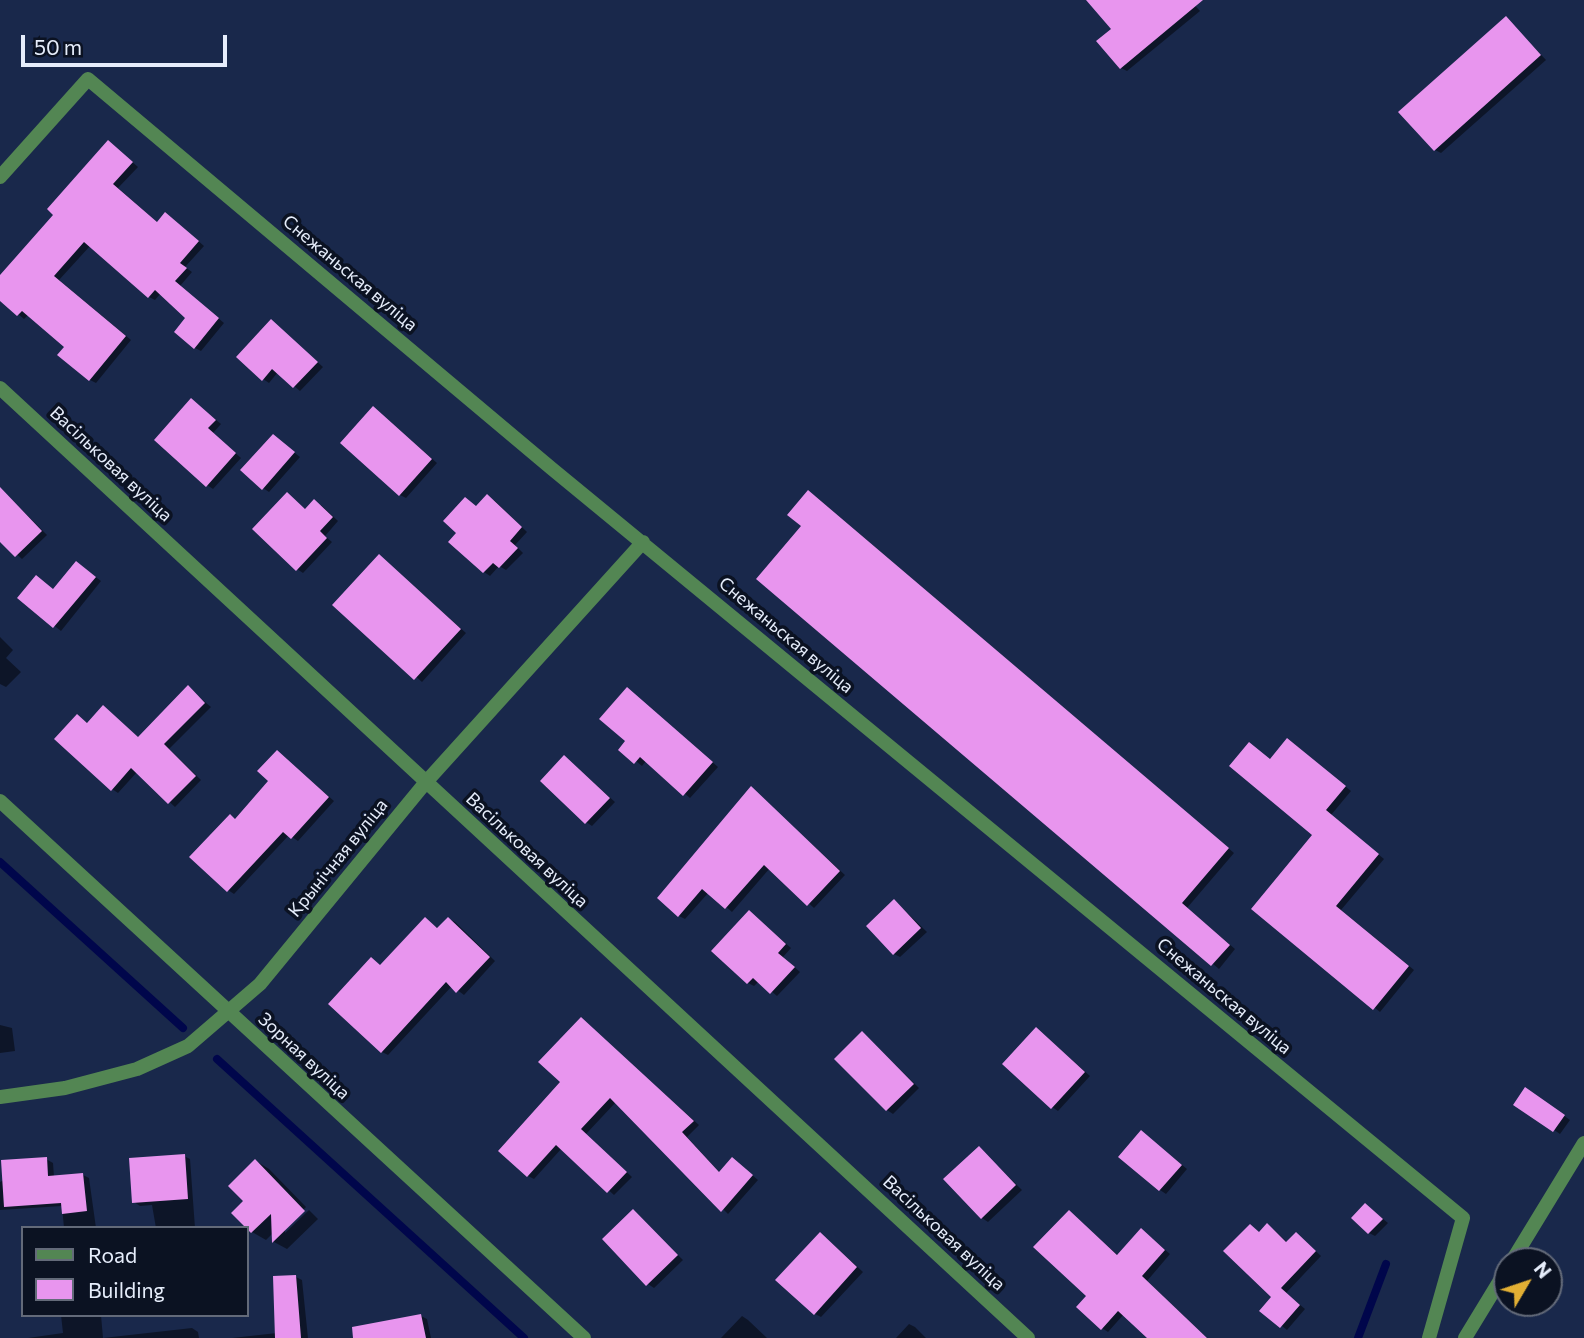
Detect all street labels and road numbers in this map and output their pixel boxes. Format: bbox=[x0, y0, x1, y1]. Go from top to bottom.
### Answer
street label: Снежаньская вуліца bbox=[278, 210, 422, 336]
street label: Васільковая вуліца bbox=[46, 402, 176, 526]
street label: Снежаньская вуліца bbox=[714, 572, 858, 698]
street label: Васільковая вуліца bbox=[462, 788, 592, 912]
street label: Крынічная вуліца bbox=[284, 795, 392, 921]
street label: Снежаньская вуліца bbox=[1152, 933, 1296, 1059]
street label: Зорная вуліца bbox=[254, 1008, 354, 1104]
street label: Васільковая вуліца bbox=[879, 1171, 1009, 1295]

